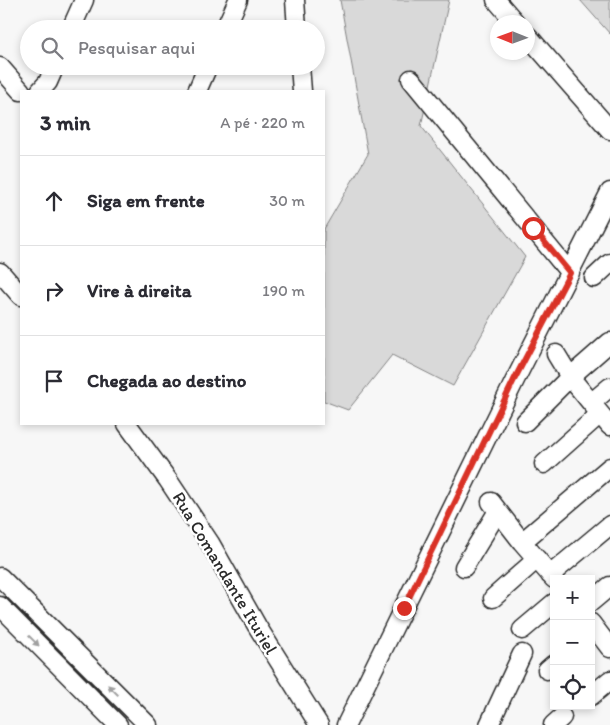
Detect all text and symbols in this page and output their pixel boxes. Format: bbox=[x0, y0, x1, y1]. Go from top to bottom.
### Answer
north arrow bbox=[490, 15, 535, 60]
search box bbox=[20, 20, 325, 75]
icon: search bbox=[38, 34, 66, 62]
text: Pesquisar aqui bbox=[78, 36, 195, 59]
text: 3 min bbox=[40, 110, 90, 135]
text: A pé · 220 m bbox=[220, 113, 305, 132]
icon: ahead bbox=[40, 187, 68, 215]
text: Siga em frente bbox=[87, 189, 205, 212]
text: 30 m bbox=[269, 191, 305, 210]
route start bbox=[522, 217, 545, 240]
icon: right bbox=[40, 277, 68, 305]
text: Vire à direita bbox=[87, 279, 192, 302]
text: 190 m bbox=[262, 281, 305, 300]
icon: arrive bbox=[40, 367, 68, 395]
text: Chegada ao destino bbox=[87, 369, 246, 392]
street label: Rua Comandante Ituriel bbox=[168, 488, 282, 658]
map controls bbox=[550, 575, 595, 710]
button: + bbox=[550, 575, 595, 620]
route end bbox=[393, 597, 416, 620]
button: − bbox=[550, 620, 595, 665]
one-way arrow bbox=[28, 635, 40, 647]
button: locate bbox=[550, 665, 595, 710]
one-way arrow bbox=[107, 685, 119, 697]

